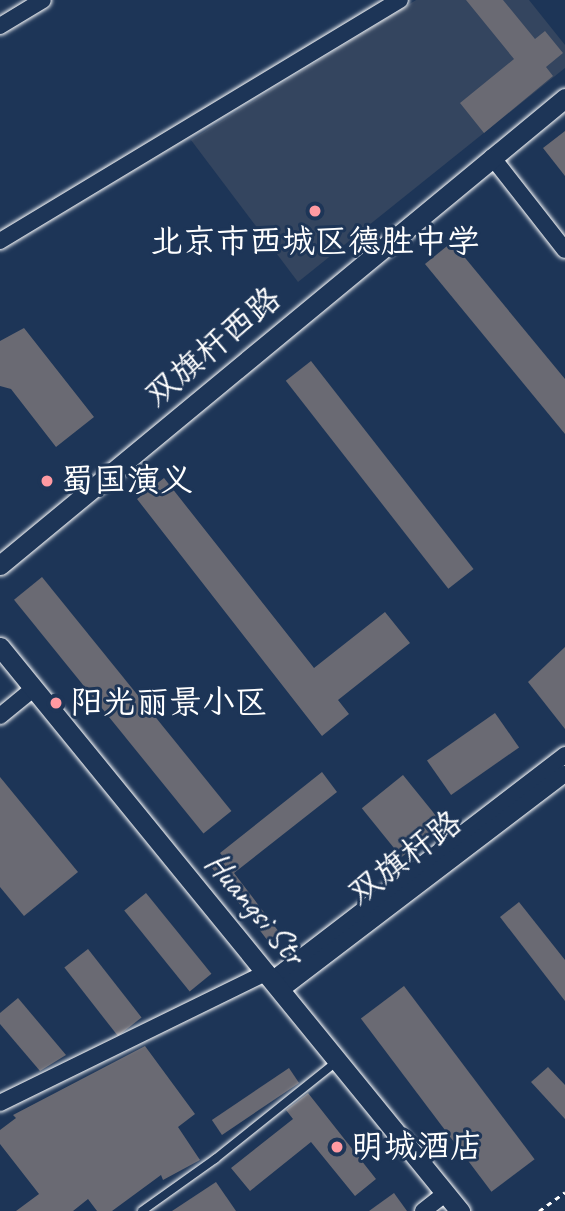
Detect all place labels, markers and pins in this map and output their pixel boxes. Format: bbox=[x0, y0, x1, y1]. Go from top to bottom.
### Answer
marker: 北京市西城区德胜中学 bbox=[307, 203, 323, 219]
place label: 北京市西城区德胜中学 bbox=[150, 222, 480, 262]
place label: 蜀国演义 bbox=[61, 461, 193, 501]
marker: 蜀国演义 bbox=[39, 473, 55, 489]
place label: 阳光丽景小区 bbox=[70, 683, 268, 723]
marker: 阳光丽景小区 bbox=[48, 695, 64, 711]
place label: 明城酒店 bbox=[351, 1127, 483, 1167]
marker: 明城酒店 bbox=[329, 1139, 345, 1155]

